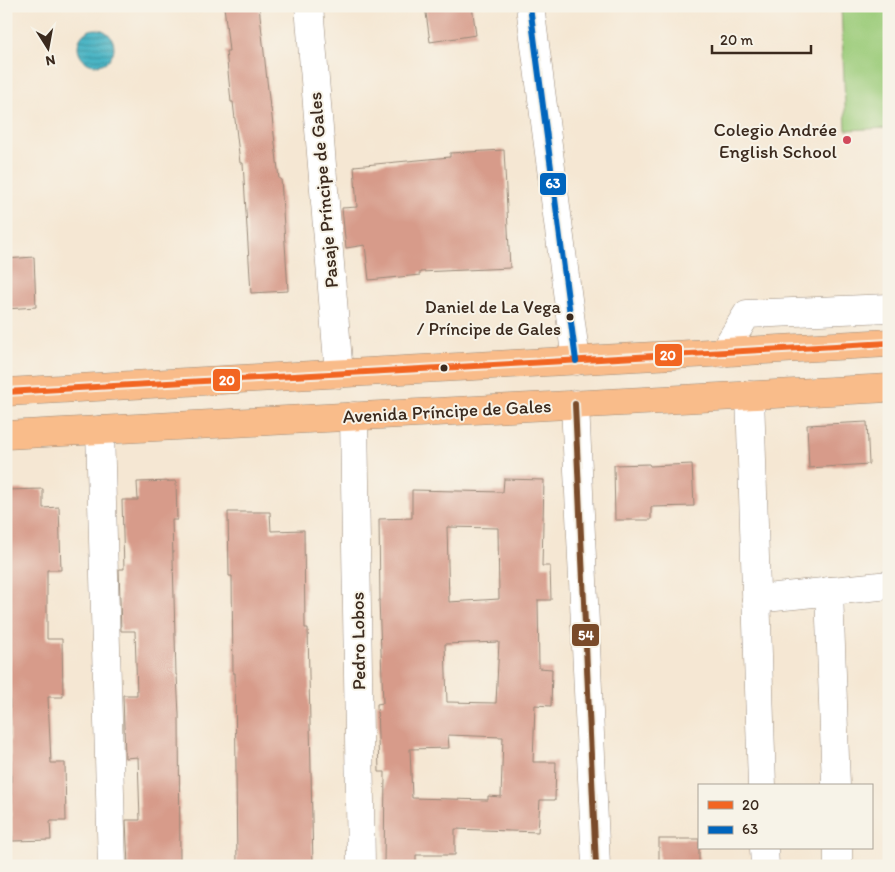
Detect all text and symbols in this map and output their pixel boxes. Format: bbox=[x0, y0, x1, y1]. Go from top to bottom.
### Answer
north arrow bbox=[22, 22, 72, 72]
scale bar bbox=[712, 22, 811, 54]
text: 20 m bbox=[720, 31, 754, 49]
text: N bbox=[44, 51, 57, 70]
street label: Pasaje Príncipe de Gales bbox=[303, 91, 343, 289]
place label: Colegio Andrée English School bbox=[713, 118, 838, 163]
marker: Colegio Andrée English School bbox=[841, 134, 853, 146]
line badge: 63 bbox=[539, 172, 567, 196]
text: 63 bbox=[545, 175, 561, 192]
place label: Daniel de La Vega / Príncipe de Gales bbox=[417, 296, 562, 340]
marker: Daniel de La Vega / Príncipe de Gales bbox=[565, 312, 575, 322]
line badge: 20 bbox=[654, 343, 683, 367]
text: 20 bbox=[660, 347, 676, 364]
unlabelled marker bbox=[439, 363, 449, 373]
line badge: 20 bbox=[212, 368, 241, 392]
text: 20 bbox=[219, 372, 235, 389]
street label: Avenida Príncipe de Gales bbox=[342, 394, 552, 428]
street label: Pedro Lobos bbox=[346, 592, 370, 690]
line badge: 54 bbox=[571, 623, 600, 647]
text: 54 bbox=[578, 627, 594, 644]
legend bbox=[698, 784, 872, 850]
text: 20 bbox=[742, 796, 759, 814]
text: 63 bbox=[742, 820, 758, 838]

